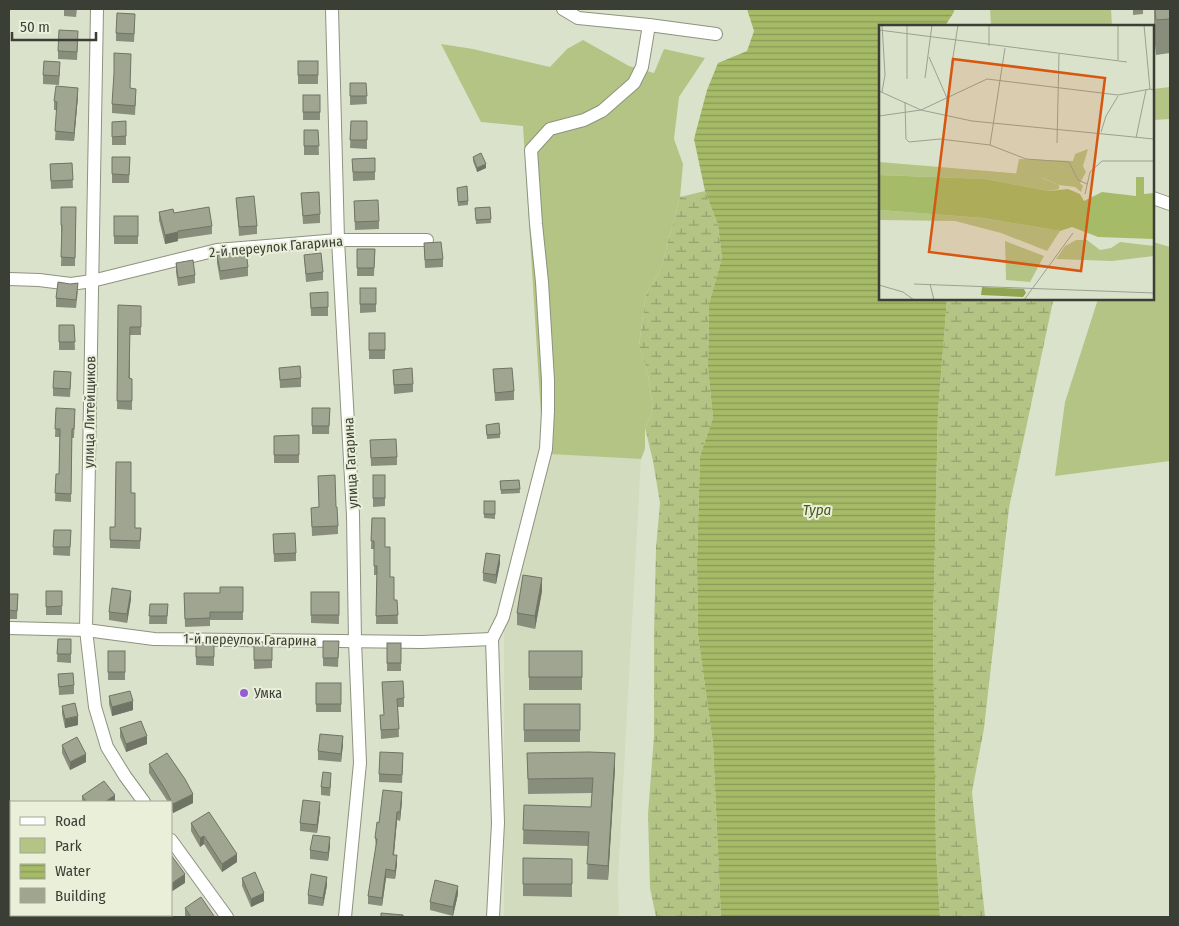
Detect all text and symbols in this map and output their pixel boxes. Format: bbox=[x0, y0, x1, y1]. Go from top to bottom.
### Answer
scale bar bbox=[12, 10, 96, 42]
text: 50 m bbox=[20, 18, 50, 36]
inset map bbox=[879, 25, 1154, 300]
street label: 2-й переулок Гагарина bbox=[208, 233, 344, 261]
street label: улица Литейщиков bbox=[81, 356, 99, 468]
street label: улица Гагарина bbox=[340, 417, 362, 509]
water label: Тура bbox=[803, 501, 832, 519]
street label: 1-й переулок Гагарина bbox=[183, 630, 317, 650]
place label: Умка bbox=[253, 685, 282, 702]
marker: Умка bbox=[238, 687, 250, 699]
legend bbox=[10, 801, 172, 916]
text: Road bbox=[55, 812, 86, 830]
text: Park bbox=[55, 837, 82, 855]
text: Water bbox=[55, 862, 91, 880]
text: Building bbox=[55, 887, 106, 905]

